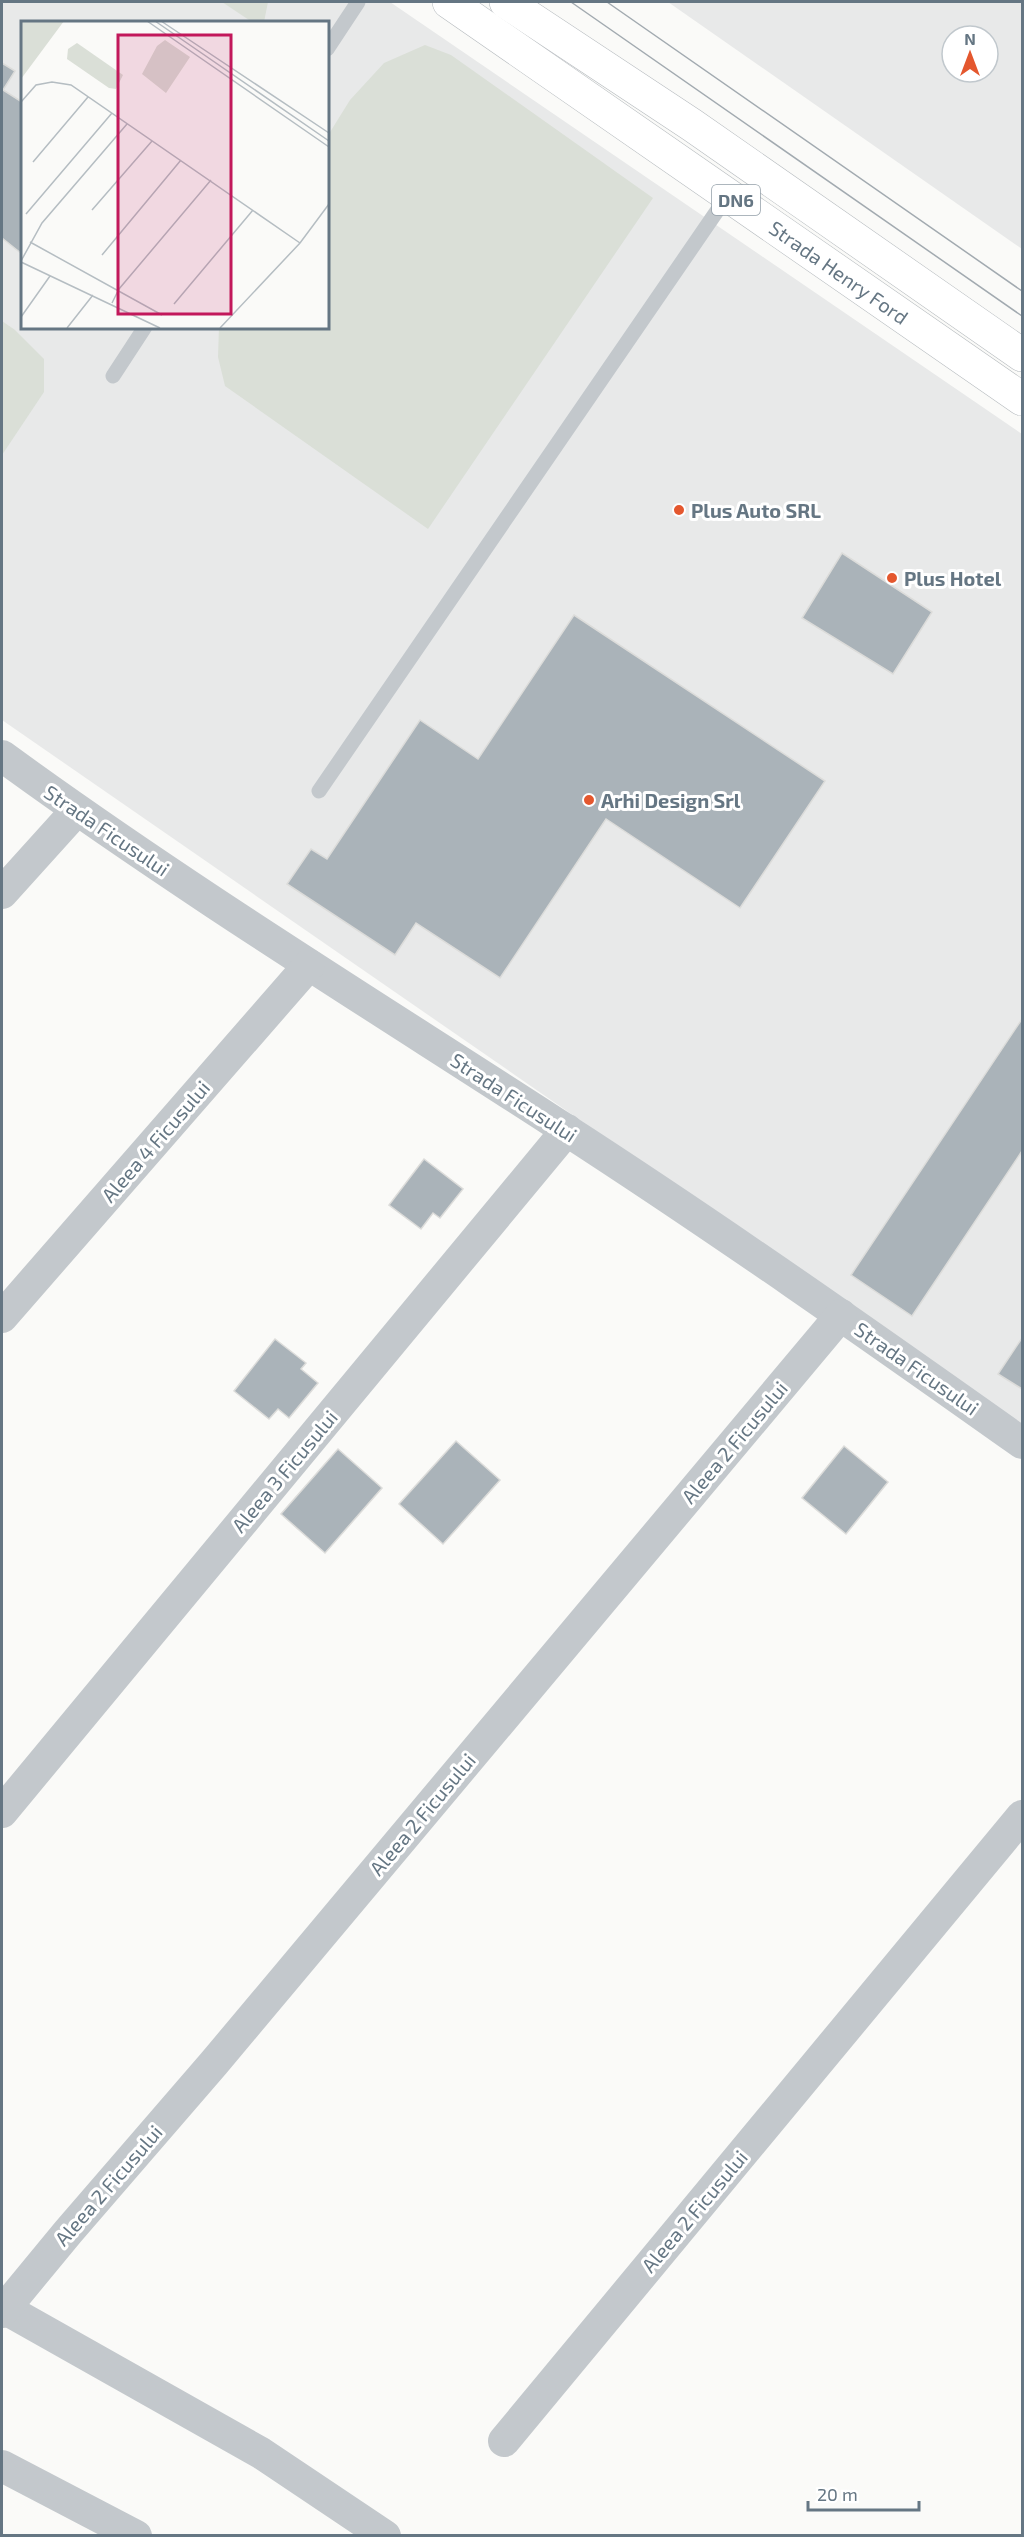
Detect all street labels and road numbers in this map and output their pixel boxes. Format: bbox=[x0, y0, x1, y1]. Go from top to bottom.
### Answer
road number: DN6 bbox=[712, 185, 760, 215]
street label: Strada Henry Ford bbox=[765, 215, 913, 329]
street label: Strada Ficusului bbox=[40, 779, 174, 881]
street label: Strada Ficusului bbox=[446, 1047, 582, 1147]
street label: Aleea 4 Ficusului bbox=[96, 1075, 214, 1207]
street label: Strada Ficusului bbox=[851, 1316, 983, 1420]
street label: Aleea 2 Ficusului bbox=[676, 1376, 792, 1508]
street label: Aleea 3 Ficusului bbox=[226, 1405, 342, 1537]
street label: Aleea 2 Ficusului bbox=[364, 1748, 480, 1880]
street label: Aleea 2 Ficusului bbox=[49, 2120, 167, 2250]
street label: Aleea 2 Ficusului bbox=[636, 2145, 752, 2277]

